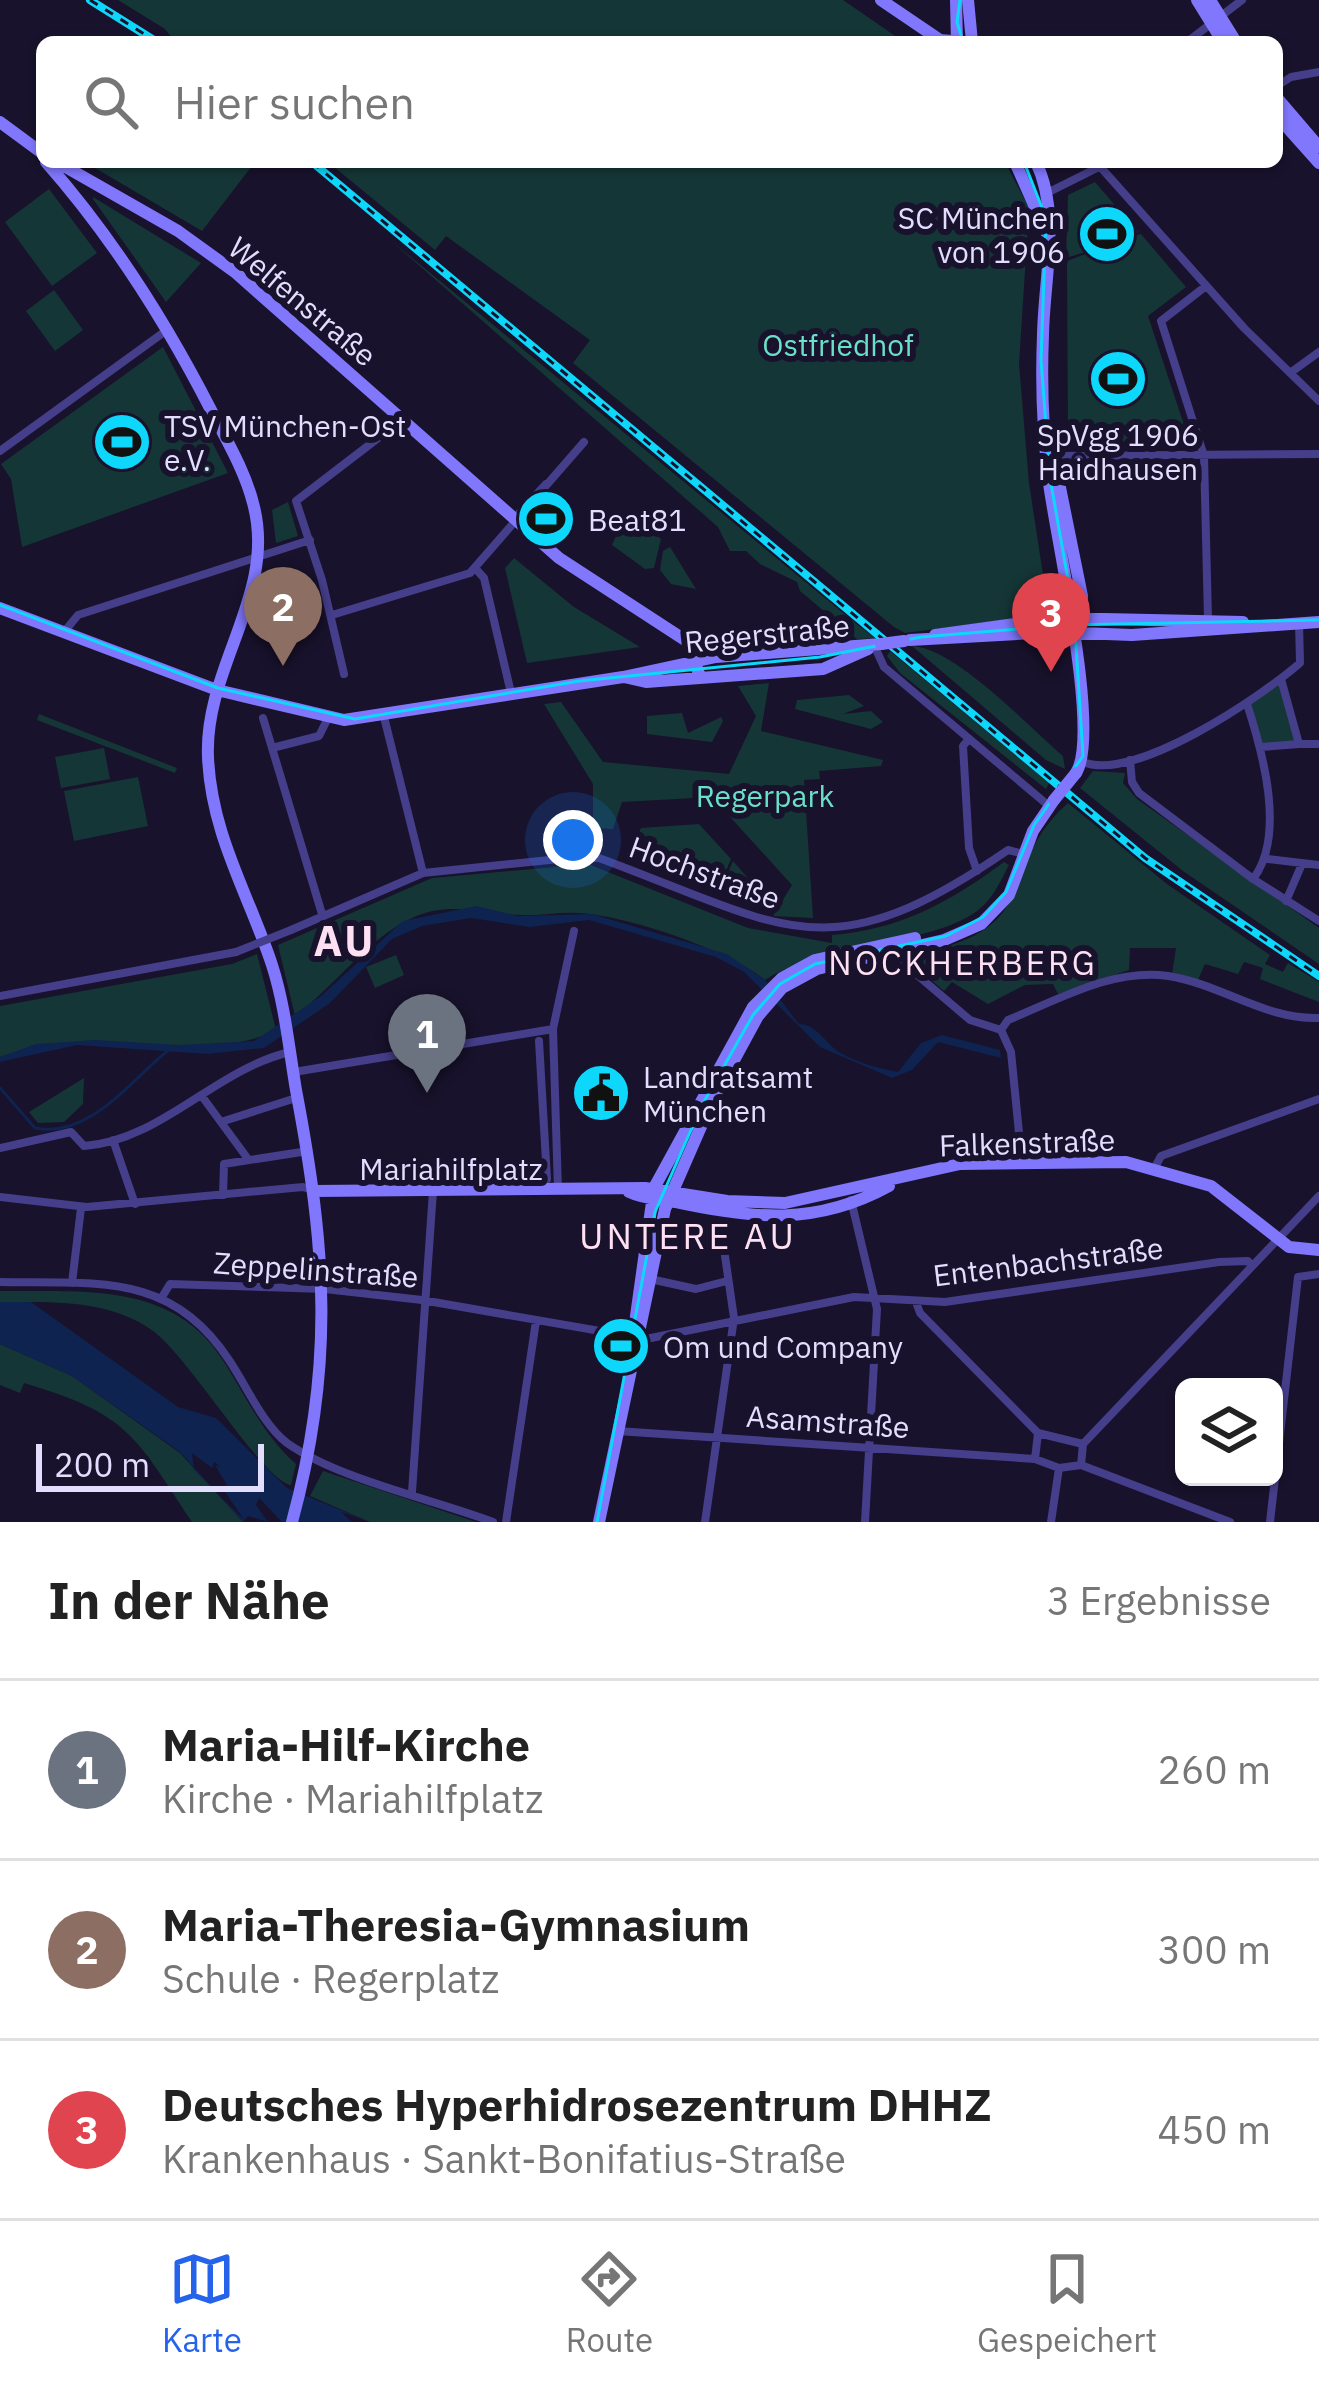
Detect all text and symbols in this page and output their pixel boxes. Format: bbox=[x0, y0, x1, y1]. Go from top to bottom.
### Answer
search box bbox=[36, 36, 1283, 168]
icon: search bbox=[78, 69, 144, 135]
text: Hier suchen bbox=[174, 73, 415, 131]
place label: SC München von 1906 bbox=[898, 198, 1065, 271]
sports icon: SC München von 1906 bbox=[1076, 203, 1138, 265]
street label: Welfenstraße bbox=[221, 228, 385, 374]
park label: Ostfriedhof bbox=[762, 325, 914, 364]
sports icon: SpVgg 1906 Haidhausen bbox=[1087, 348, 1149, 410]
place label: TSV München-Ost e.V. bbox=[164, 406, 406, 479]
sports icon: TSV München-Ost e.V. bbox=[91, 411, 153, 473]
place label: SpVgg 1906 Haidhausen bbox=[1037, 415, 1199, 488]
sports icon: Beat81 bbox=[515, 488, 577, 550]
place label: Beat81 bbox=[588, 500, 687, 539]
pin: 2 bbox=[244, 567, 322, 666]
pin: 3 bbox=[1012, 573, 1090, 672]
street label: Regerstraße bbox=[682, 605, 852, 661]
park label: Regerpark bbox=[696, 776, 834, 815]
your location bbox=[543, 810, 603, 870]
street label: Hochstraße bbox=[624, 827, 786, 917]
district label: AU bbox=[314, 913, 376, 968]
district label: NOCKHERBERG bbox=[828, 941, 1098, 984]
pin: 1 bbox=[388, 994, 466, 1093]
place label: Landratsamt München bbox=[643, 1057, 813, 1130]
public building icon: Landratsamt München bbox=[570, 1062, 632, 1124]
street label: Falkenstraße bbox=[938, 1119, 1116, 1165]
street label: Mariahilfplatz bbox=[359, 1149, 543, 1188]
district label: UNTERE AU bbox=[579, 1212, 797, 1259]
street label: Entenbachstraße bbox=[931, 1228, 1165, 1294]
street label: Zeppelinstraße bbox=[212, 1242, 420, 1296]
sports icon: Om und Company bbox=[590, 1315, 652, 1377]
place label: Om und Company bbox=[663, 1327, 903, 1366]
map controls bbox=[1175, 1378, 1283, 1486]
button: layers bbox=[1175, 1378, 1283, 1486]
street label: Asamstraße bbox=[745, 1396, 911, 1446]
scale bar bbox=[36, 1438, 264, 1491]
text: 200 m bbox=[54, 1443, 150, 1486]
text: In der Nähe bbox=[48, 1567, 330, 1633]
text: 3 Ergebnisse bbox=[1047, 1575, 1271, 1626]
text: Maria-Hilf-Kirche bbox=[162, 1715, 530, 1773]
text: 1 bbox=[75, 1744, 99, 1795]
text: 260 m bbox=[1158, 1744, 1271, 1795]
text: Kirche · Mariahilfplatz bbox=[162, 1773, 543, 1824]
text: Maria-Theresia-Gymnasium bbox=[162, 1895, 750, 1953]
text: 2 bbox=[75, 1924, 99, 1975]
text: 300 m bbox=[1158, 1924, 1271, 1975]
text: Schule · Regerplatz bbox=[162, 1953, 499, 2004]
text: Deutsches Hyperhidrosezentrum DHHZ bbox=[162, 2075, 991, 2133]
text: 3 bbox=[75, 2104, 99, 2155]
text: 450 m bbox=[1158, 2104, 1271, 2155]
text: Krankenhaus · Sankt-Bonifatius-Straße bbox=[162, 2133, 846, 2184]
tab: Karte bbox=[162, 2246, 242, 2361]
tab: Route bbox=[566, 2246, 653, 2361]
tab: Gespeichert bbox=[977, 2246, 1157, 2361]

